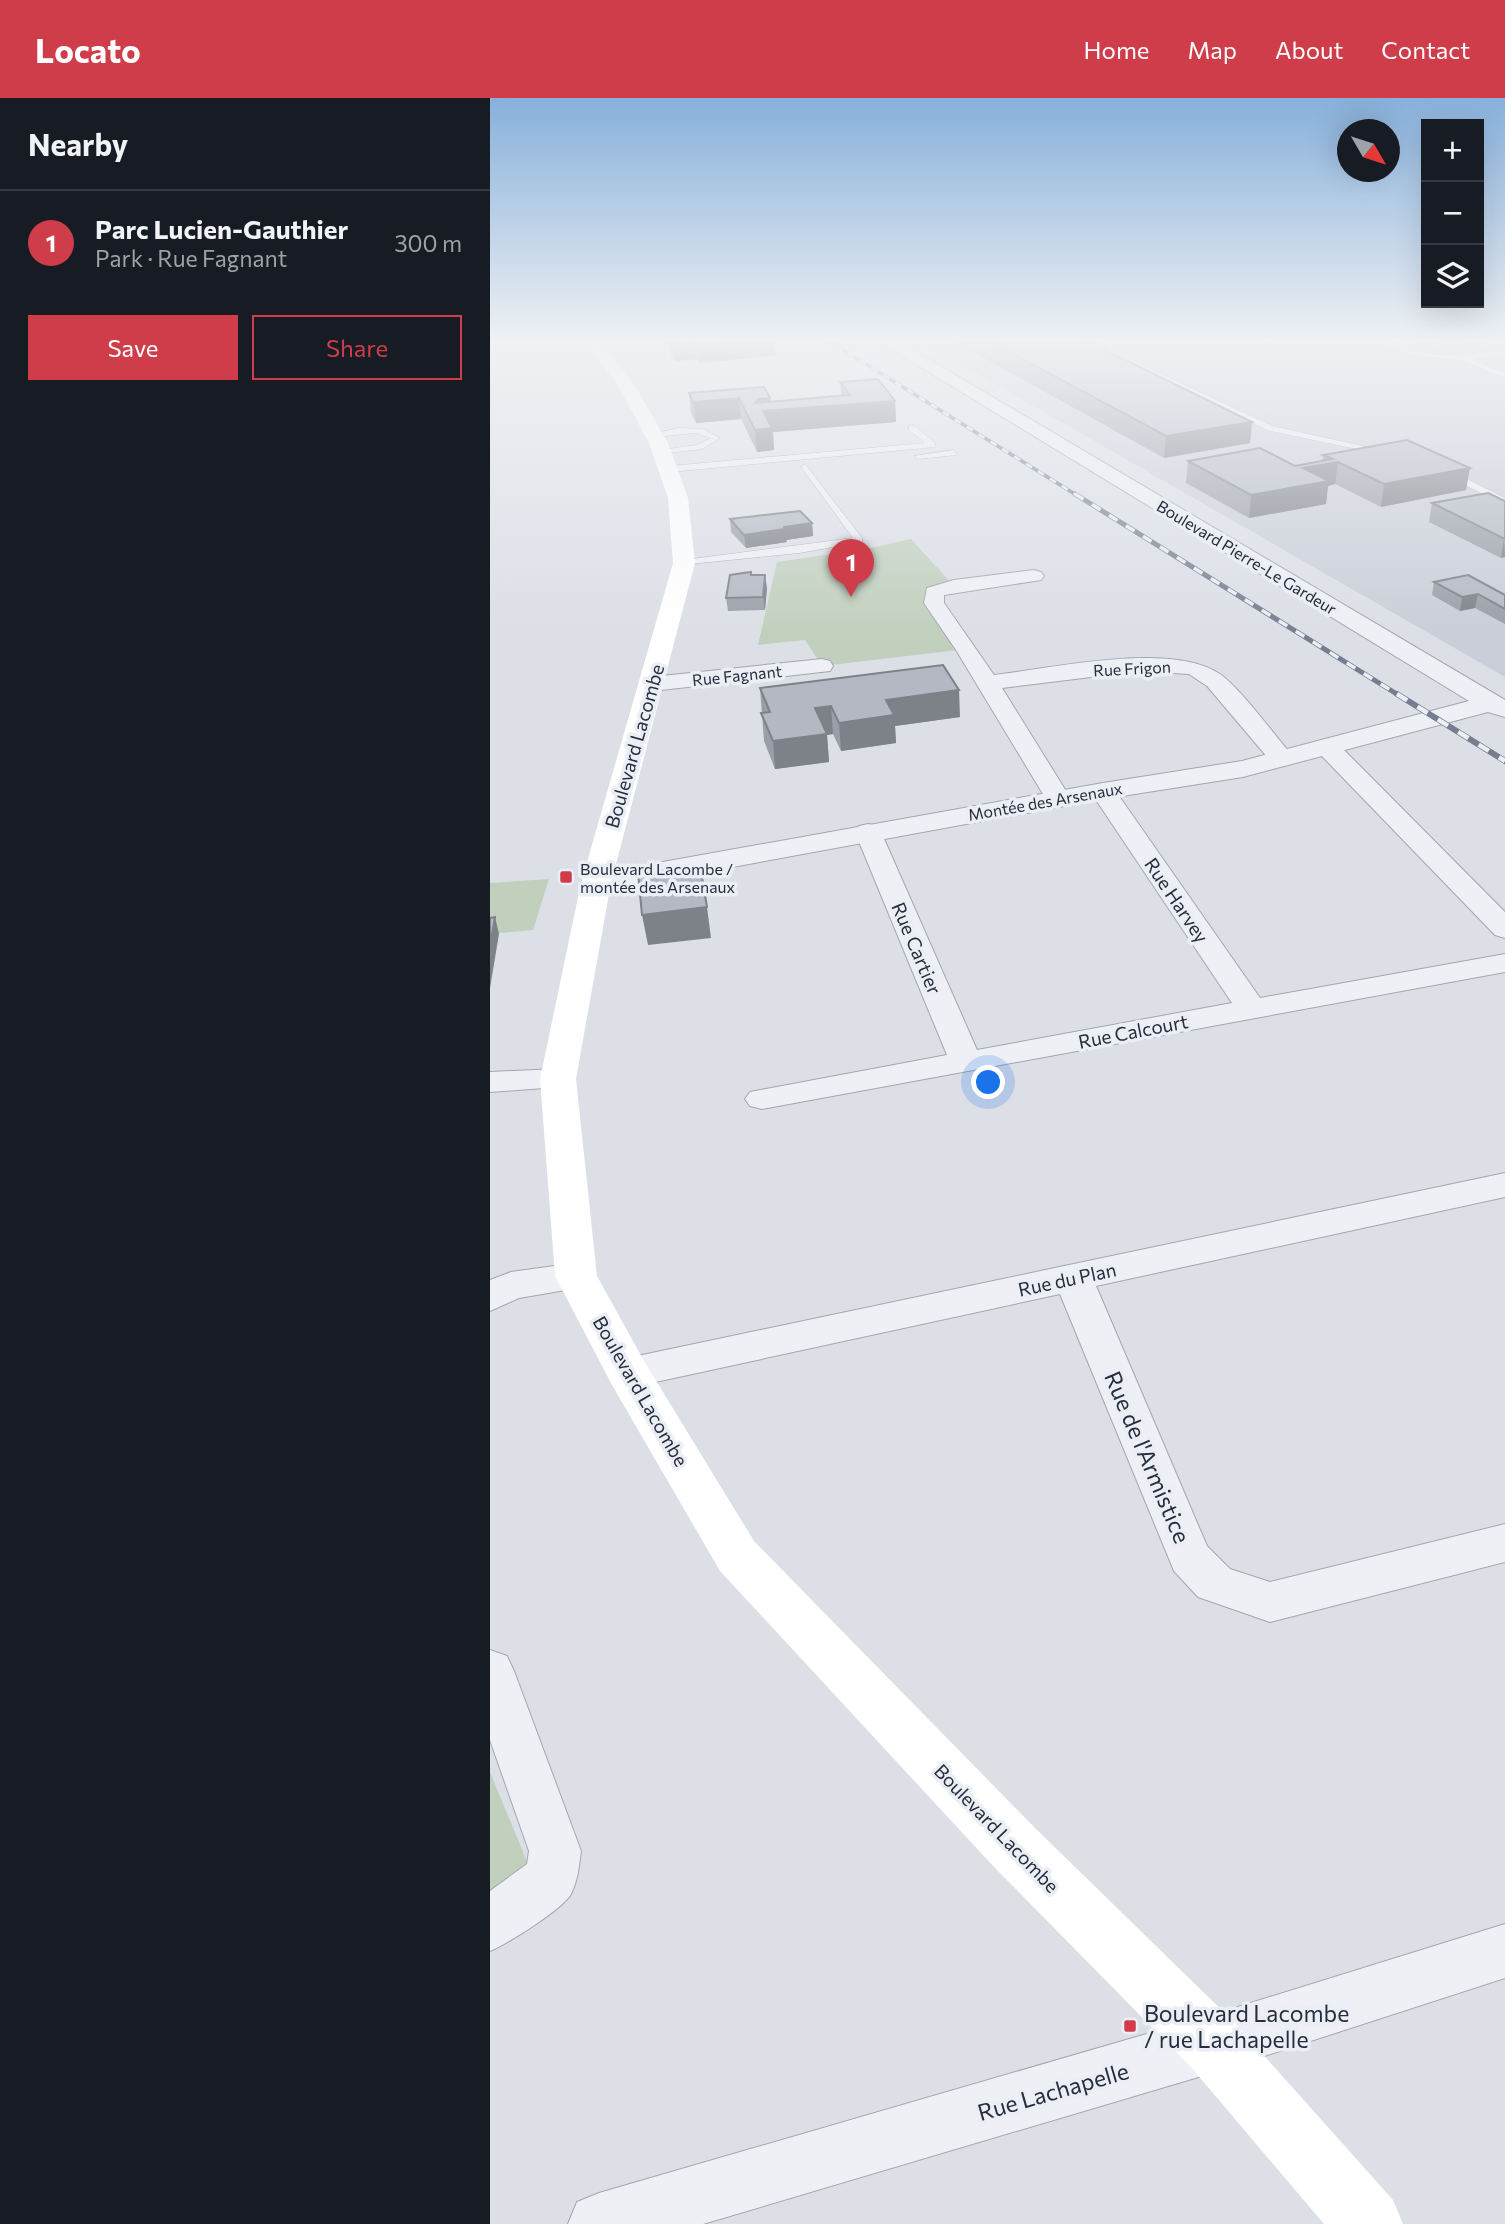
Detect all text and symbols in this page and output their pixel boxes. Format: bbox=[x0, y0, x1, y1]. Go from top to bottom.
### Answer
text: Locato bbox=[35, 29, 141, 70]
text: Home bbox=[1084, 35, 1150, 64]
text: Map bbox=[1188, 35, 1237, 64]
text: About bbox=[1275, 35, 1343, 64]
text: Contact bbox=[1381, 35, 1470, 64]
north arrow bbox=[1337, 119, 1400, 182]
map controls bbox=[1421, 119, 1484, 308]
button: + bbox=[1421, 119, 1484, 182]
text: Nearby bbox=[28, 125, 128, 162]
button: − bbox=[1421, 182, 1484, 245]
text: Parc Lucien-Gauthier bbox=[95, 213, 348, 244]
text: 1 bbox=[46, 229, 56, 257]
text: 300 m bbox=[394, 229, 462, 257]
text: Park · Rue Fagnant bbox=[95, 244, 287, 272]
button: layers bbox=[1421, 245, 1484, 308]
button: Save bbox=[28, 315, 238, 380]
button: Share bbox=[252, 315, 462, 380]
street label: Boulevard Pierre-Le Gardeur bbox=[1154, 496, 1341, 619]
pin: 1 bbox=[828, 539, 874, 597]
street label: Rue Frigon bbox=[1093, 656, 1171, 680]
street label: Boulevard Lacombe bbox=[600, 661, 668, 831]
street label: Rue Fagnant bbox=[691, 661, 783, 689]
street label: Montée des Arsenaux bbox=[966, 778, 1124, 824]
street label: Rue Harvey bbox=[1140, 853, 1214, 947]
place label: Boulevard Lacombe / montée des Arsenaux bbox=[580, 859, 735, 896]
marker: Boulevard Lacombe / montée des Arsenaux bbox=[558, 869, 574, 885]
street label: Rue Cartier bbox=[887, 899, 947, 998]
street label: Rue Calcourt bbox=[1076, 1009, 1190, 1053]
your location bbox=[971, 1065, 1005, 1099]
street label: Rue du Plan bbox=[1016, 1257, 1118, 1301]
street label: Boulevard Lacombe bbox=[589, 1312, 693, 1470]
street label: Rue de l'Armistice bbox=[1099, 1367, 1197, 1547]
street label: Boulevard Lacombe bbox=[930, 1759, 1064, 1897]
place label: Boulevard Lacombe / rue Lachapelle bbox=[1144, 1999, 1349, 2053]
marker: Boulevard Lacombe / rue Lachapelle bbox=[1122, 2018, 1138, 2034]
street label: Rue Lachapelle bbox=[974, 2056, 1132, 2126]

